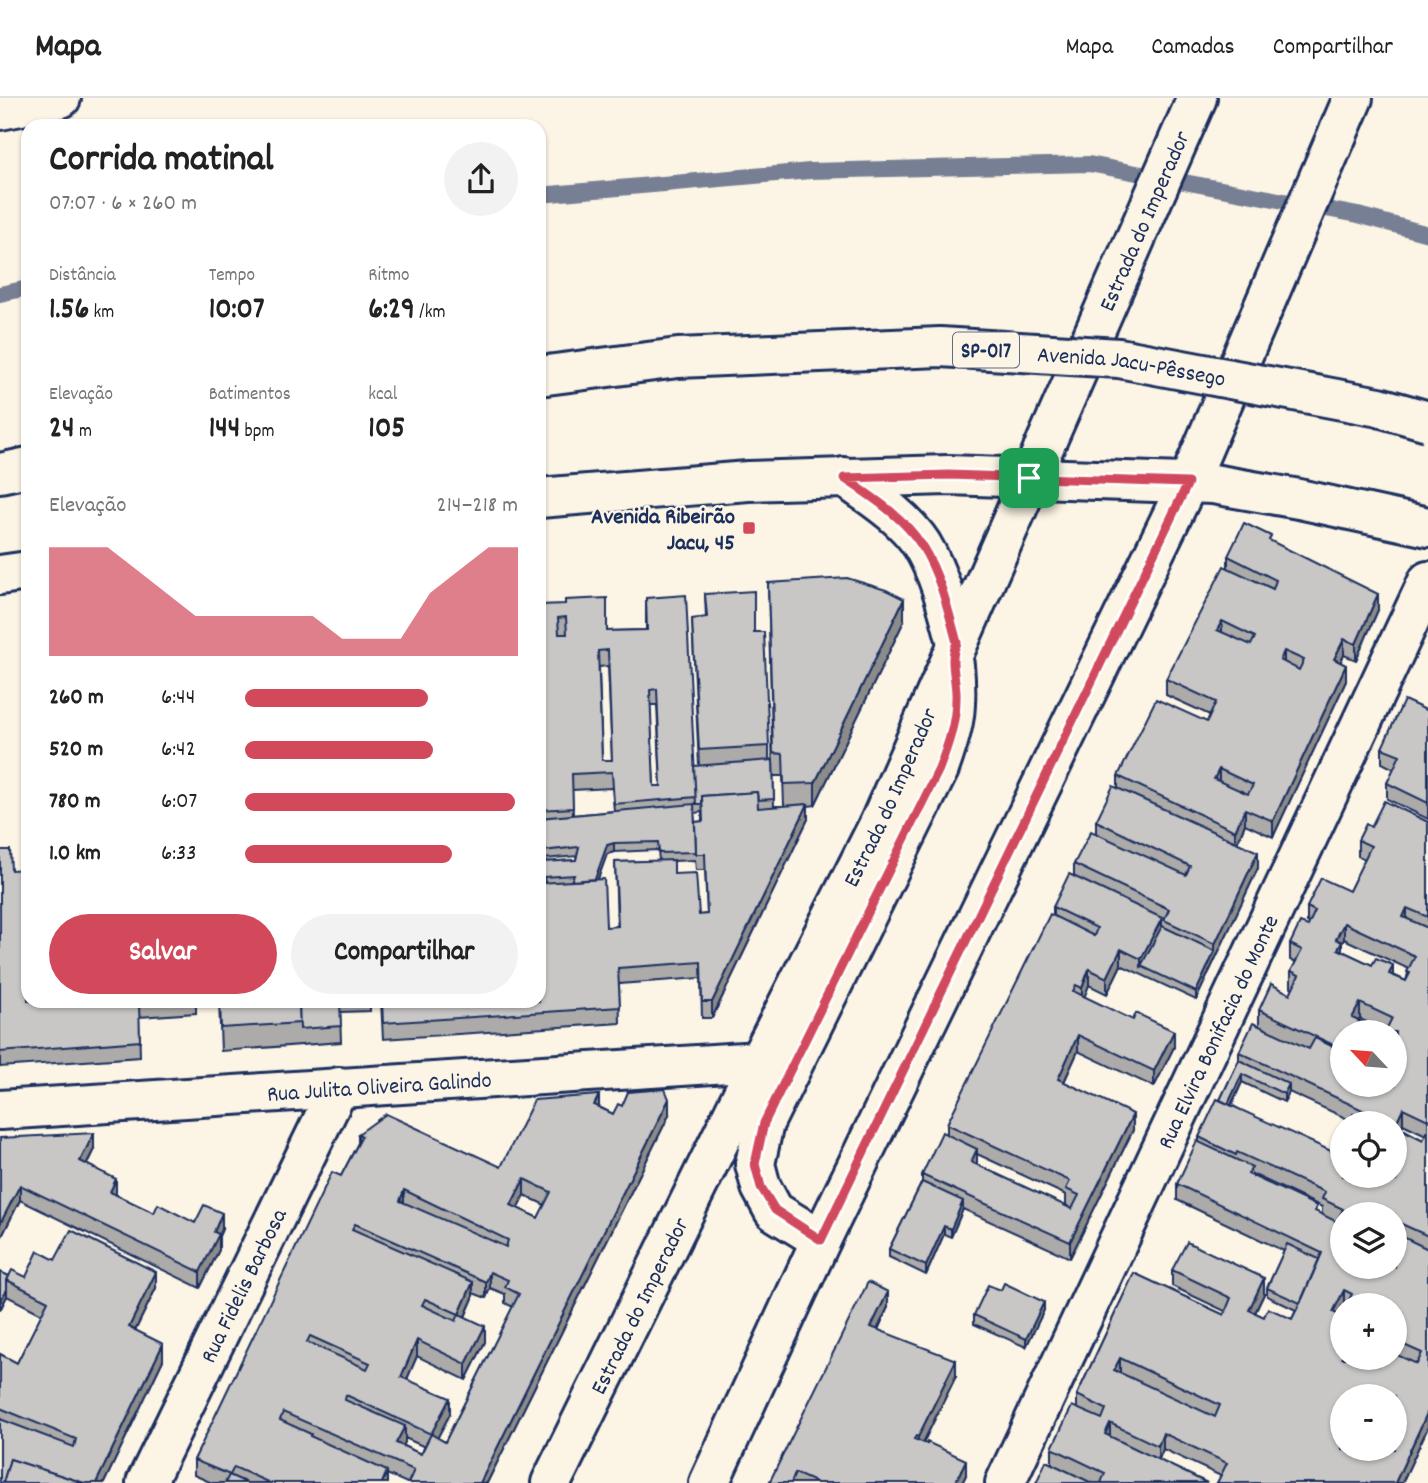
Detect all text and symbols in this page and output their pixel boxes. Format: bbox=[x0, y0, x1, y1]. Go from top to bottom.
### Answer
text: Mapa bbox=[35, 25, 101, 72]
text: Mapa bbox=[1066, 31, 1113, 65]
text: Camadas bbox=[1151, 31, 1235, 65]
text: Compartilhar bbox=[1273, 31, 1393, 65]
street label: Estrada do Imperador bbox=[1093, 126, 1201, 317]
text: Corrida matinal bbox=[49, 134, 274, 189]
button: share bbox=[444, 142, 518, 216]
text: 07:07 · 6 × 260 m bbox=[49, 188, 197, 221]
text: Distância bbox=[49, 263, 116, 290]
text: Tempo bbox=[209, 263, 255, 290]
text: Ritmo bbox=[368, 263, 410, 290]
text: 1.56 bbox=[49, 290, 89, 333]
text: 10:07 bbox=[209, 290, 264, 333]
text: 6:29 bbox=[368, 290, 415, 333]
text: km bbox=[89, 300, 114, 327]
text: /km bbox=[415, 300, 445, 327]
road number: SP-017 bbox=[953, 332, 1019, 368]
street label: Avenida Jacu-Pêssego bbox=[1036, 340, 1228, 398]
text: Elevação bbox=[49, 382, 113, 409]
text: Batimentos bbox=[209, 382, 291, 409]
text: kcal bbox=[368, 382, 397, 409]
text: 24 bbox=[49, 409, 75, 452]
text: 144 bbox=[209, 409, 240, 452]
text: 105 bbox=[368, 409, 405, 452]
text: m bbox=[75, 419, 92, 446]
text: bpm bbox=[240, 419, 275, 446]
pin bbox=[999, 448, 1059, 508]
icon: arrive bbox=[1010, 459, 1048, 497]
text: Elevação bbox=[49, 490, 126, 523]
text: 214–218 m bbox=[437, 490, 518, 523]
place label: Avenida Ribeirão Jacu, 45 bbox=[591, 502, 735, 561]
marker: Avenida Ribeirão Jacu, 45 bbox=[741, 520, 757, 536]
text: 260 m bbox=[49, 682, 104, 715]
text: 6:44 bbox=[161, 682, 195, 715]
street label: Estrada do Imperador bbox=[837, 703, 948, 894]
text: 520 m bbox=[49, 734, 103, 767]
text: 6:42 bbox=[161, 734, 196, 767]
text: 780 m bbox=[49, 786, 101, 819]
text: 6:07 bbox=[161, 786, 197, 819]
text: 1.0 km bbox=[49, 838, 101, 871]
text: 6:33 bbox=[161, 838, 197, 871]
street label: Rua Elvira Bonifacia do Monte bbox=[1151, 910, 1289, 1155]
button: Salvar bbox=[49, 914, 277, 994]
button: Compartilhar bbox=[291, 914, 518, 994]
north arrow bbox=[1330, 1020, 1407, 1097]
map controls bbox=[1330, 1020, 1407, 1461]
street label: Rua Julita Oliveira Galindo bbox=[266, 1065, 493, 1113]
button: locate bbox=[1330, 1111, 1407, 1188]
button: layers bbox=[1330, 1202, 1407, 1279]
street label: Rua Fidelis Barbosa bbox=[194, 1203, 298, 1370]
street label: Estrada do Imperador bbox=[584, 1212, 700, 1401]
button: + bbox=[1330, 1293, 1407, 1370]
button: − bbox=[1330, 1384, 1407, 1461]

